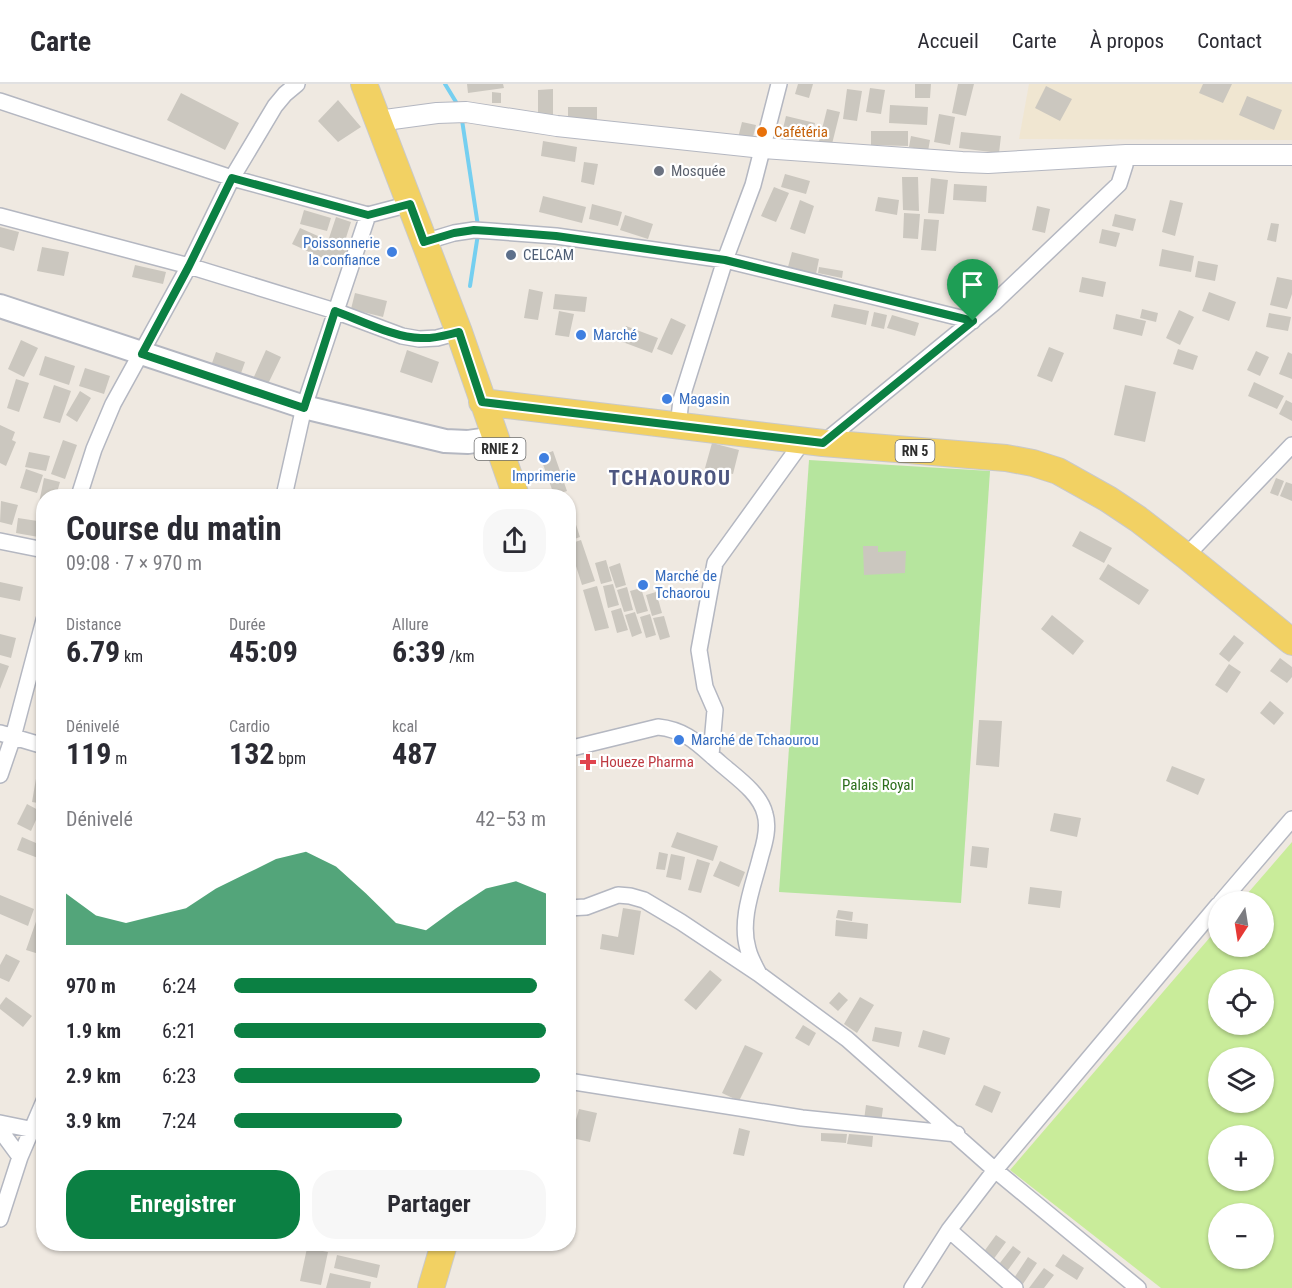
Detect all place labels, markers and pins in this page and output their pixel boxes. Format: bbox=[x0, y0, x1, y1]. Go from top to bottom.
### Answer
place label: Cafétéria bbox=[774, 123, 828, 141]
marker: Cafétéria bbox=[755, 125, 769, 139]
place label: Mosquée bbox=[671, 162, 726, 180]
marker: Mosquée bbox=[652, 164, 666, 178]
place label: Poissonnerie la confiance bbox=[303, 234, 380, 269]
marker: Poissonnerie la confiance bbox=[385, 245, 399, 259]
place label: CELCAM bbox=[523, 246, 574, 264]
marker: CELCAM bbox=[504, 248, 518, 262]
pin bbox=[947, 259, 998, 321]
place label: Marché bbox=[593, 326, 637, 344]
marker: Marché bbox=[574, 328, 588, 342]
place label: Magasin bbox=[679, 390, 730, 408]
marker: Magasin bbox=[660, 392, 674, 406]
marker: Imprimerie bbox=[537, 451, 551, 465]
place label: Imprimerie bbox=[512, 467, 576, 485]
place label: Marché de Tchaorou bbox=[655, 567, 717, 602]
marker: Marché de Tchaorou bbox=[636, 578, 650, 592]
place label: Marché de Tchaourou bbox=[691, 731, 819, 749]
marker: Marché de Tchaourou bbox=[672, 733, 686, 747]
place label: Houeze Pharma bbox=[600, 753, 694, 771]
marker: Houeze Pharma bbox=[581, 755, 595, 769]

